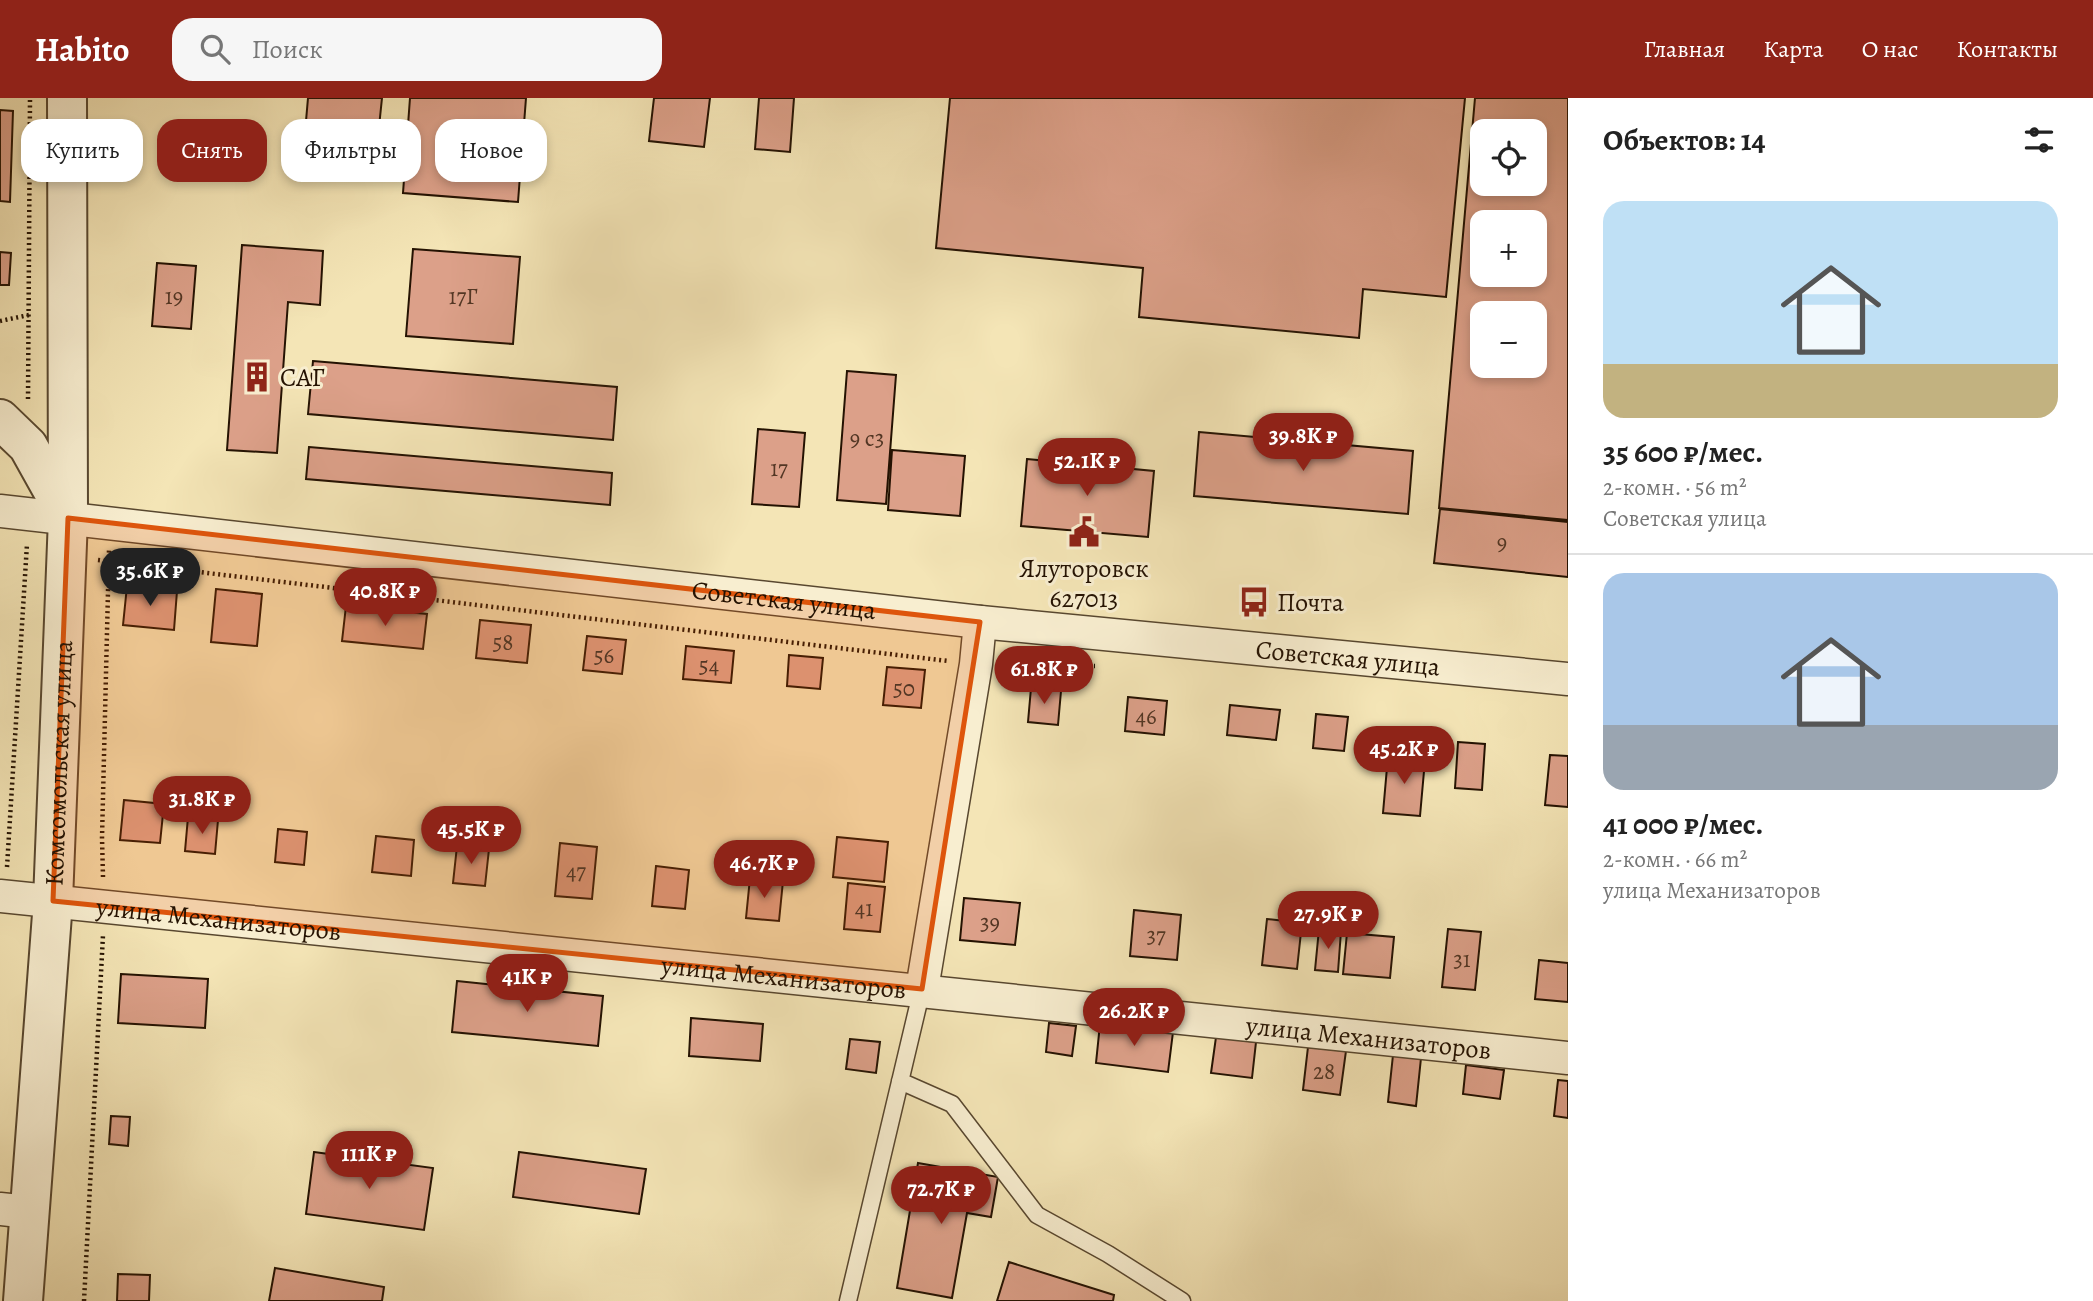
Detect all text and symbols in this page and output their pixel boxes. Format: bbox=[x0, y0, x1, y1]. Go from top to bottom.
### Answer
search box bbox=[172, 18, 662, 81]
text: Habito bbox=[35, 27, 130, 72]
icon: search bbox=[196, 30, 234, 68]
text: Поиск bbox=[252, 32, 323, 67]
text: Главная bbox=[1644, 33, 1725, 65]
text: Карта bbox=[1763, 33, 1824, 65]
text: О нас bbox=[1862, 33, 1918, 65]
text: Контакты bbox=[1956, 33, 2058, 65]
chip: Купить bbox=[21, 119, 143, 182]
chip: Снять bbox=[157, 119, 267, 182]
chip: Фильтры bbox=[281, 119, 421, 182]
chip: Новое bbox=[435, 119, 547, 182]
map controls bbox=[1470, 119, 1547, 378]
button: locate bbox=[1470, 119, 1547, 196]
text: Объектов: 14 bbox=[1603, 120, 1765, 160]
icon: filters bbox=[2020, 121, 2058, 159]
button: + bbox=[1470, 210, 1547, 287]
icon: home bbox=[1768, 247, 1894, 373]
house number: 19 bbox=[165, 281, 183, 312]
house number: 17Г bbox=[449, 281, 478, 312]
button: − bbox=[1470, 301, 1547, 378]
building icon: САГ bbox=[240, 360, 274, 394]
place label: САГ bbox=[280, 360, 324, 395]
pin: 39.8K ₽ bbox=[1238, 414, 1368, 473]
text: 39.8K ₽ bbox=[1269, 420, 1337, 451]
house number: 9 с3 bbox=[850, 423, 884, 454]
text: 35 600 ₽/мес. bbox=[1603, 432, 1763, 472]
pin: 52.1K ₽ bbox=[1022, 438, 1152, 498]
text: 52.1K ₽ bbox=[1054, 445, 1120, 476]
house number: 17 bbox=[770, 453, 788, 484]
text: 2-комн. · 56 m² bbox=[1603, 472, 1747, 503]
text: Советская улица bbox=[1603, 503, 1767, 534]
public building icon: Ялуторовск 627013 bbox=[1067, 515, 1101, 549]
house number: 9 bbox=[1497, 527, 1507, 558]
pin: 35.6K ₽ bbox=[85, 548, 215, 608]
place label: Ялуторовск 627013 bbox=[1019, 551, 1149, 616]
text: 35.6K ₽ bbox=[116, 555, 184, 586]
pin: 40.8K ₽ bbox=[320, 568, 450, 628]
street label: Советская улица bbox=[690, 572, 878, 628]
text: 40.8K ₽ bbox=[350, 575, 420, 606]
bus stop icon: Почта bbox=[1237, 585, 1271, 619]
place label: Почта bbox=[1277, 585, 1344, 620]
icon: home bbox=[1768, 619, 1894, 745]
house number: 58 bbox=[492, 627, 514, 658]
street label: Советская улица bbox=[1254, 631, 1442, 684]
street label: Комсомольская улица bbox=[36, 640, 81, 887]
house number: 56 bbox=[594, 640, 614, 671]
pin: 61.8K ₽ bbox=[979, 646, 1109, 706]
house number: 54 bbox=[699, 650, 719, 681]
text: 61.8K ₽ bbox=[1010, 653, 1078, 684]
house number: 50 bbox=[893, 673, 915, 704]
house number: 46 bbox=[1135, 701, 1157, 732]
pin: 45.2K ₽ bbox=[1339, 726, 1469, 786]
text: 45.2K ₽ bbox=[1370, 733, 1438, 764]
pin: 31.8K ₽ bbox=[137, 776, 267, 836]
text: 31.8K ₽ bbox=[169, 783, 235, 814]
text: 41 000 ₽/мес. bbox=[1603, 804, 1763, 844]
pin: 45.5K ₽ bbox=[406, 806, 536, 866]
text: 45.5K ₽ bbox=[437, 813, 505, 844]
pin: 46.7K ₽ bbox=[699, 840, 829, 900]
text: 2-комн. · 66 m² bbox=[1603, 844, 1747, 875]
text: 46.7K ₽ bbox=[730, 847, 798, 878]
house number: 47 bbox=[566, 856, 586, 887]
text: улица Механизаторов bbox=[1603, 875, 1821, 906]
street label: улица Механизаторов bbox=[94, 888, 343, 949]
pin: 27.9K ₽ bbox=[1263, 892, 1393, 951]
house number: 41 bbox=[855, 893, 873, 924]
text: 27.9K ₽ bbox=[1294, 898, 1362, 929]
house number: 39 bbox=[980, 907, 1000, 938]
house number: 37 bbox=[1146, 920, 1166, 951]
house number: 31 bbox=[1453, 944, 1471, 975]
street label: улица Механизаторов bbox=[659, 947, 908, 1007]
pin: 41K ₽ bbox=[478, 954, 576, 1014]
text: 41K ₽ bbox=[502, 961, 552, 992]
pin: 26.2K ₽ bbox=[1069, 988, 1199, 1048]
text: 26.2K ₽ bbox=[1099, 995, 1169, 1026]
street label: улица Механизаторов bbox=[1243, 1007, 1493, 1067]
house number: 28 bbox=[1313, 1056, 1335, 1087]
pin: 111K ₽ bbox=[312, 1132, 426, 1191]
text: 111K ₽ bbox=[341, 1138, 397, 1169]
pin: 72.7K ₽ bbox=[876, 1166, 1006, 1226]
text: 72.7K ₽ bbox=[907, 1173, 975, 1204]

